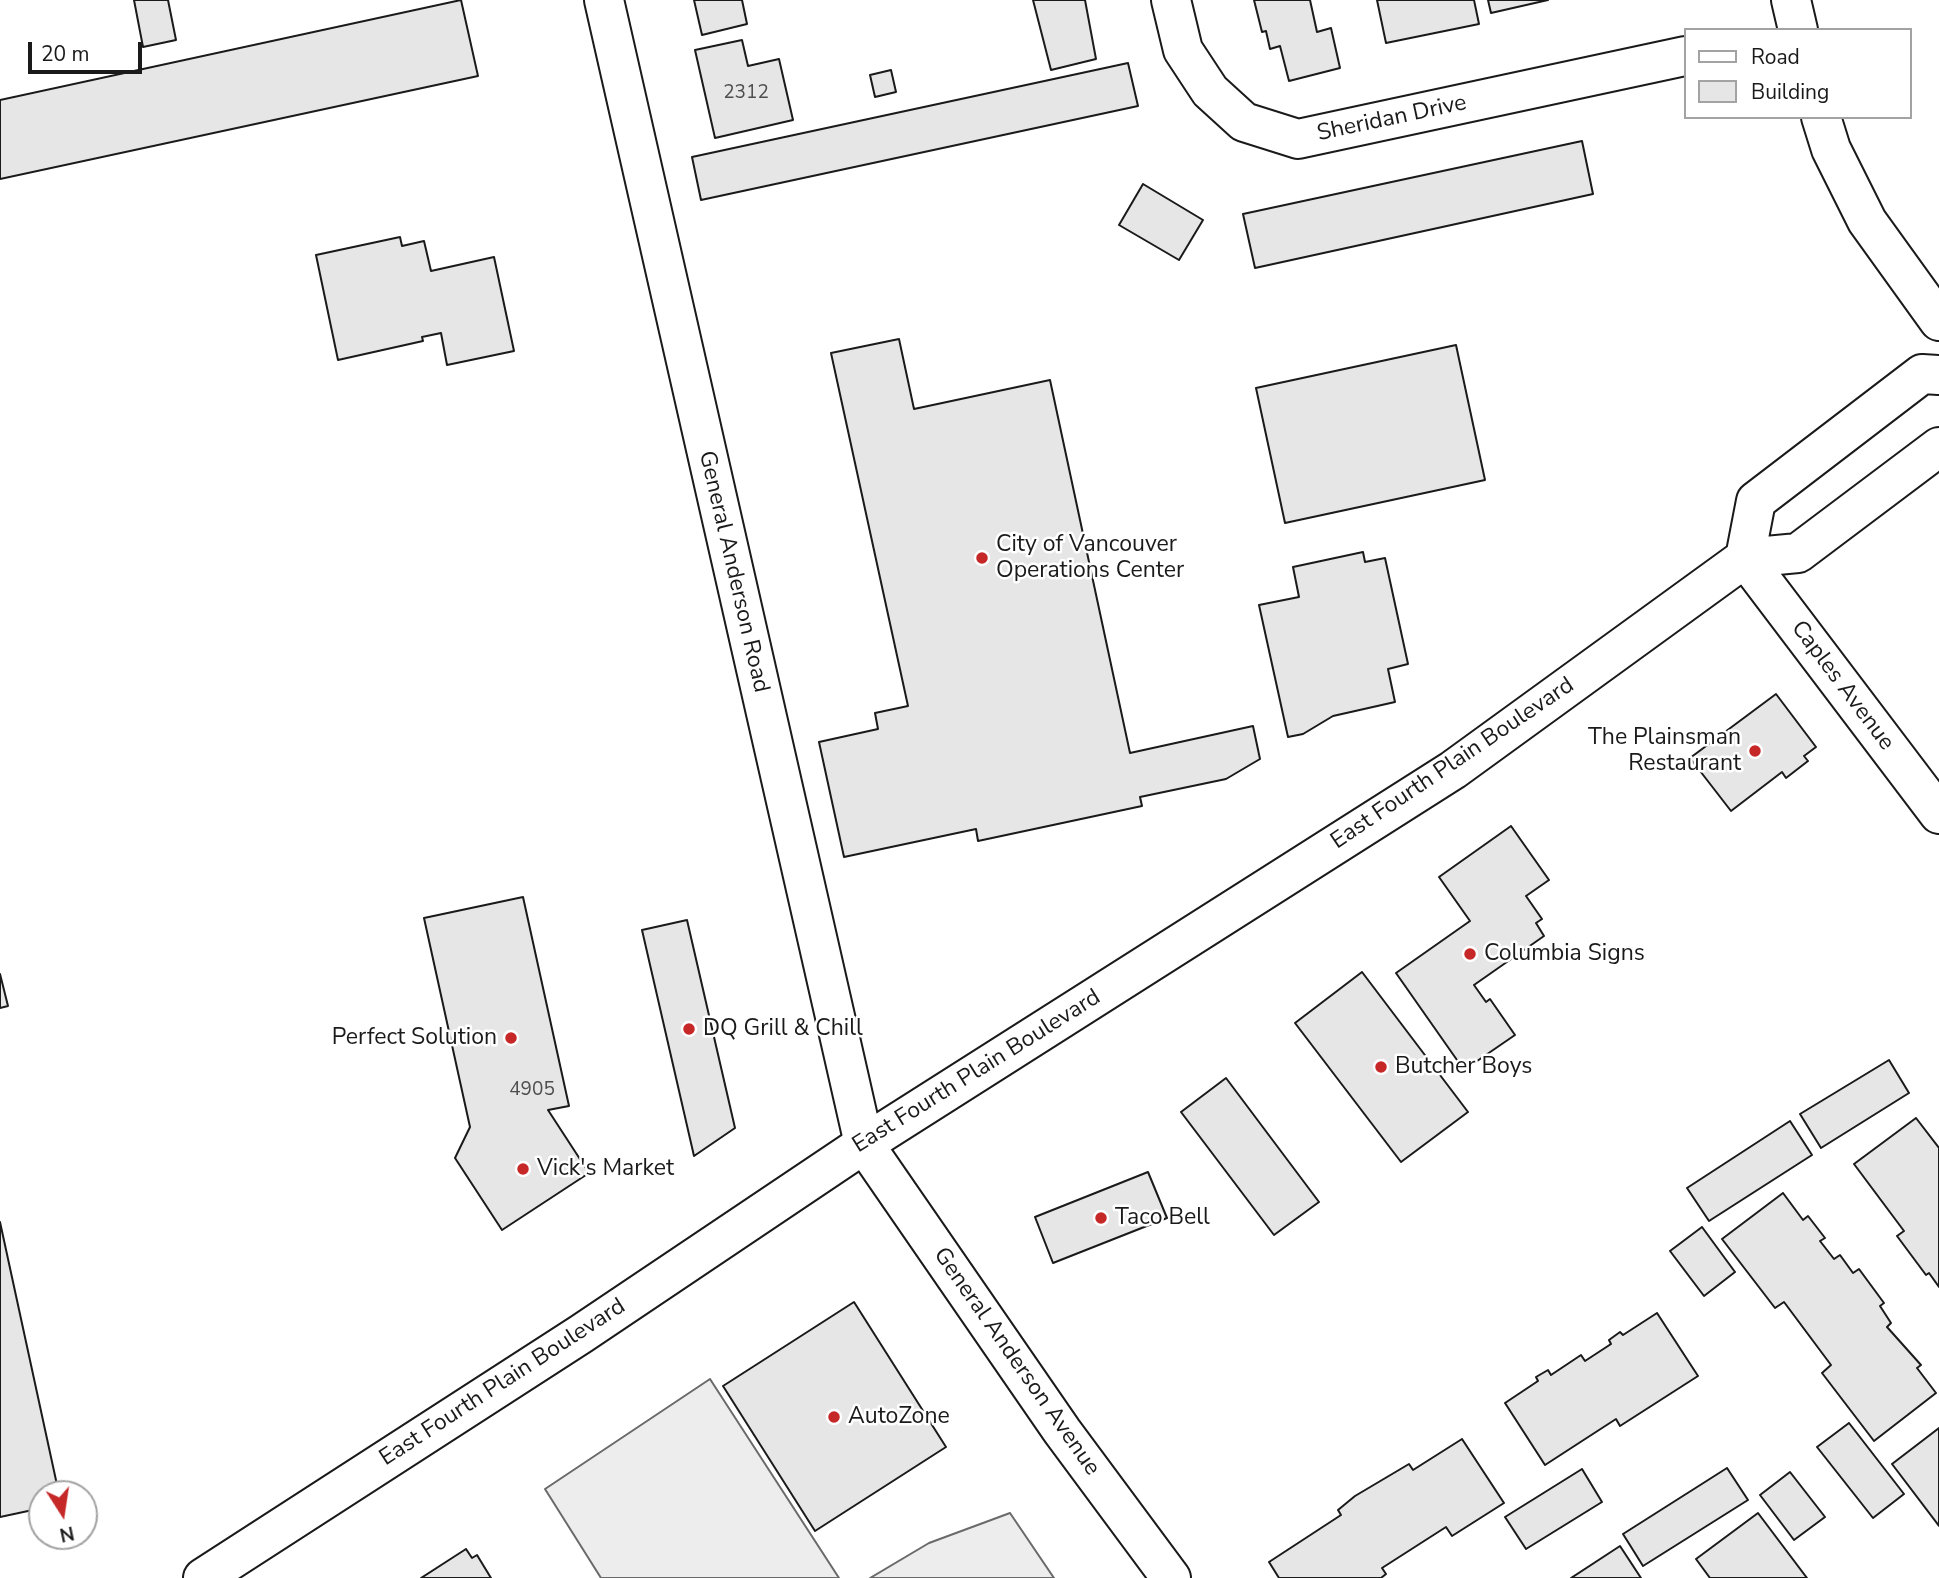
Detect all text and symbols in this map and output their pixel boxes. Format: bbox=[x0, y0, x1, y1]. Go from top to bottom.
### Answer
scale bar bbox=[32, 28, 145, 72]
legend bbox=[1684, 28, 1911, 119]
text: 20 m bbox=[41, 40, 90, 68]
text: Road bbox=[1751, 43, 1800, 71]
text: Building bbox=[1751, 78, 1829, 106]
house number: 2312 bbox=[723, 82, 769, 104]
street label: Sheridan Drive bbox=[1315, 90, 1469, 148]
street label: General Anderson Road bbox=[692, 448, 774, 696]
place label: City of Vancouver Operations Center bbox=[996, 531, 1184, 585]
marker: City of Vancouver Operations Center bbox=[974, 550, 990, 566]
street label: Caples Avenue bbox=[1784, 616, 1900, 756]
street label: East Fourth Plain Boulevard bbox=[1326, 672, 1580, 856]
place label: The Plainsman Restaurant bbox=[1588, 724, 1741, 778]
marker: The Plainsman Restaurant bbox=[1747, 743, 1763, 759]
place label: Columbia Signs bbox=[1484, 940, 1645, 968]
marker: Columbia Signs bbox=[1462, 946, 1478, 962]
street label: East Fourth Plain Boulevard bbox=[848, 984, 1106, 1160]
place label: DQ Grill & Chill bbox=[703, 1015, 863, 1043]
marker: DQ Grill & Chill bbox=[681, 1021, 697, 1037]
place label: Perfect Solution bbox=[332, 1024, 497, 1052]
marker: Perfect Solution bbox=[503, 1030, 519, 1046]
place label: Butcher Boys bbox=[1395, 1053, 1532, 1081]
marker: Butcher Boys bbox=[1373, 1059, 1389, 1075]
house number: 4905 bbox=[509, 1079, 555, 1101]
place label: Vick's Market bbox=[537, 1155, 674, 1183]
marker: Vick's Market bbox=[515, 1161, 531, 1177]
place label: Taco Bell bbox=[1115, 1204, 1210, 1232]
marker: Taco Bell bbox=[1093, 1210, 1109, 1226]
street label: General Anderson Avenue bbox=[927, 1243, 1105, 1481]
street label: East Fourth Plain Boulevard bbox=[375, 1293, 631, 1473]
place label: AutoZone bbox=[848, 1403, 950, 1431]
marker: AutoZone bbox=[826, 1409, 842, 1425]
north arrow bbox=[28, 1480, 98, 1550]
text: N bbox=[57, 1519, 77, 1548]

